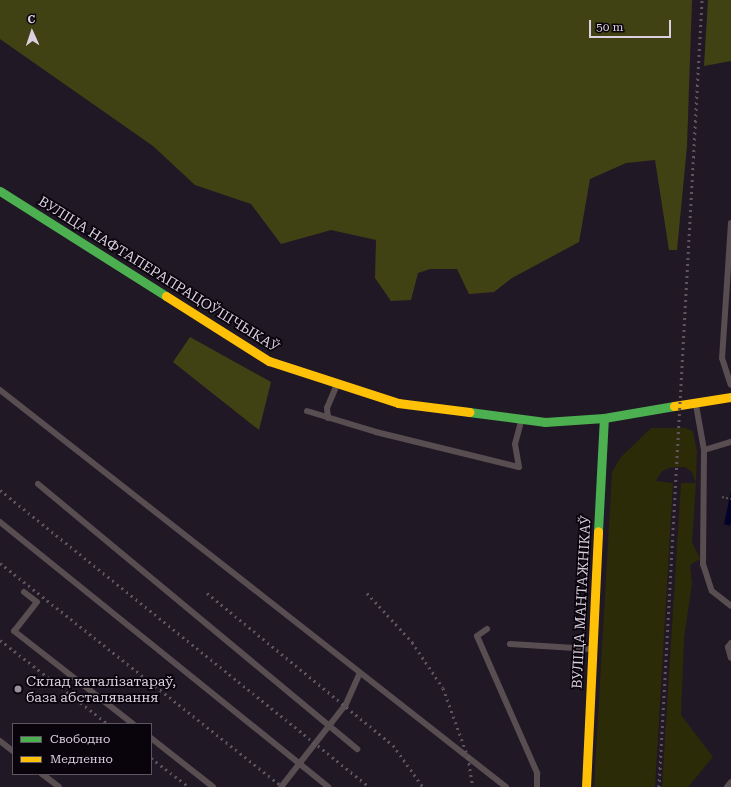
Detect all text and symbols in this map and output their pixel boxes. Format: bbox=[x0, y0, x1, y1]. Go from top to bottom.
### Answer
north arrow bbox=[12, 12, 52, 52]
scale bar bbox=[591, 12, 673, 38]
text: С bbox=[27, 13, 36, 26]
text: 50 m bbox=[596, 20, 623, 34]
street label: ВУЛІЦА НАФТАПЕРАПРАЦОЎШЧЫКАЎ bbox=[35, 192, 283, 356]
street label: ВУЛІЦА МАНТАЖНІКАЎ bbox=[568, 515, 594, 689]
place label: Склад каталізатараў, база абсталявання bbox=[26, 673, 176, 706]
marker: Склад каталізатараў, база абсталявання bbox=[13, 684, 23, 694]
legend bbox=[12, 723, 152, 775]
text: Свободно bbox=[50, 732, 110, 746]
text: Медленно bbox=[50, 752, 113, 766]

